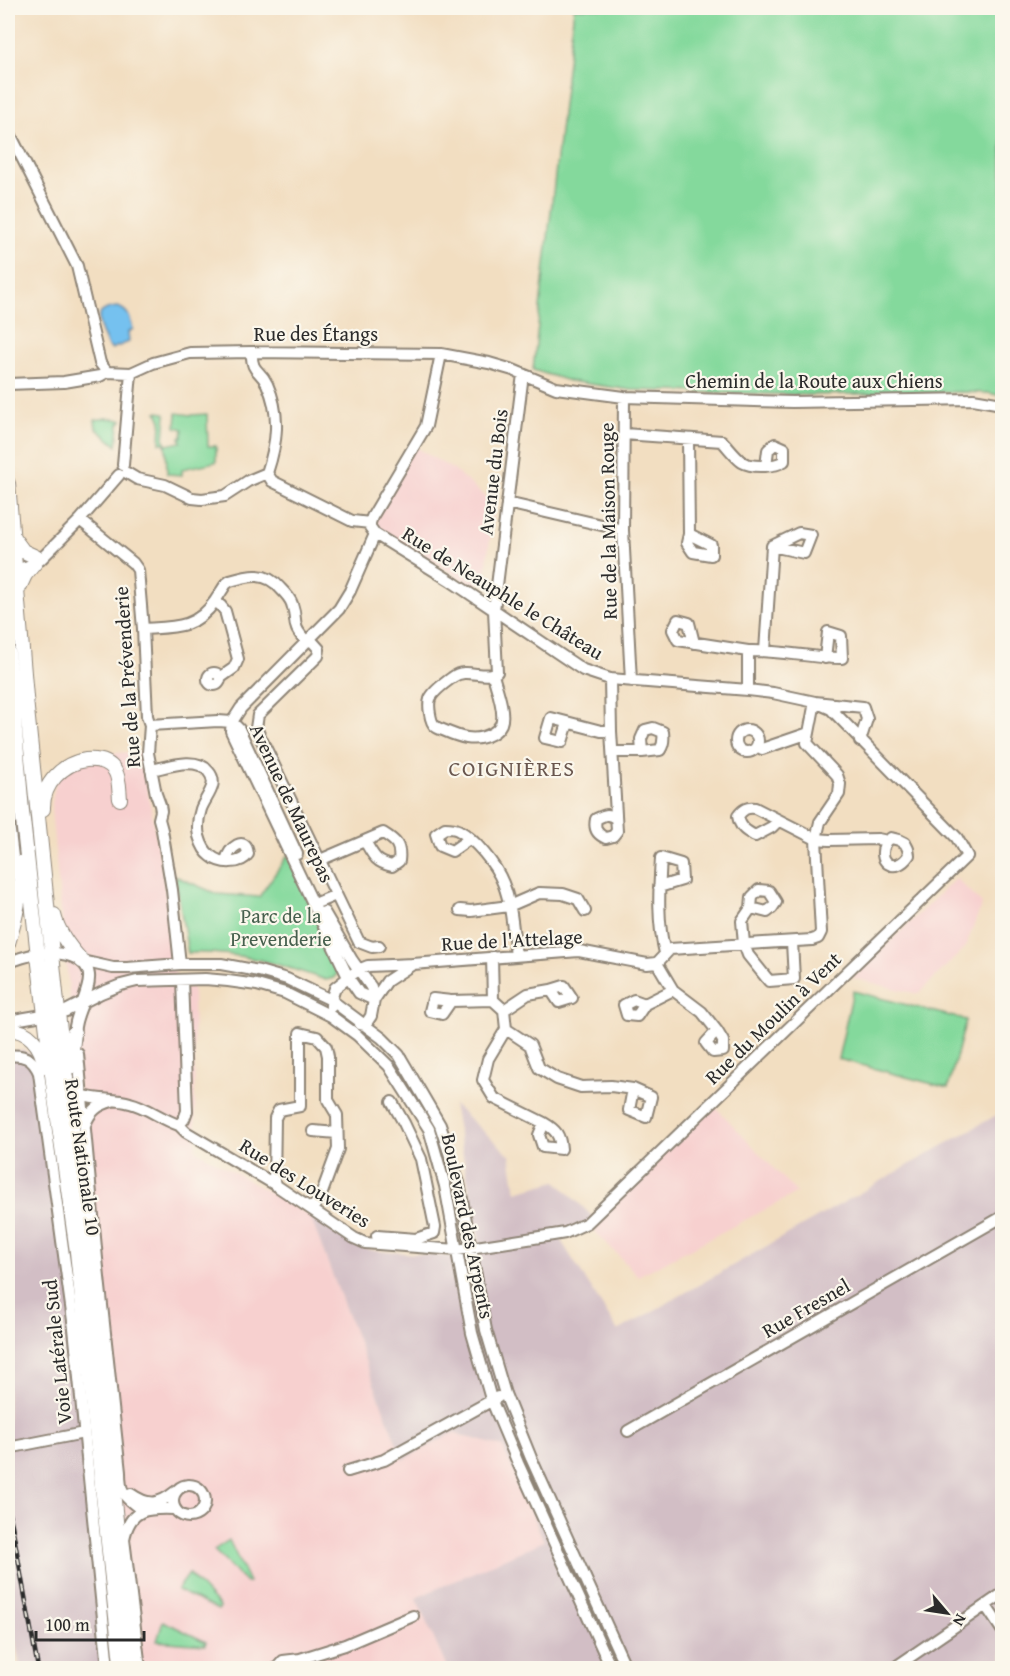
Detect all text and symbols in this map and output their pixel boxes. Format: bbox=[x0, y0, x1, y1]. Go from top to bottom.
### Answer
street label: Rue des Étangs bbox=[254, 319, 378, 348]
street label: Chemin de la Route aux Chiens bbox=[685, 366, 943, 395]
street label: Avenue du Bois bbox=[470, 407, 515, 537]
street label: Rue de la Maison Rouge bbox=[591, 422, 624, 620]
street label: Rue de Neauphle le Château bbox=[397, 519, 610, 667]
street label: Rue de la Prévenderie bbox=[106, 585, 147, 769]
street label: Avenue de Maurepas bbox=[243, 718, 342, 887]
district label: COIGNIÈRES bbox=[449, 752, 575, 784]
park label: Parc de la Prevenderie bbox=[230, 901, 332, 953]
street label: Rue de l'Attelage bbox=[441, 921, 583, 958]
street label: Rue du Moulin à Vent bbox=[698, 945, 847, 1091]
street label: Route Nationale 10 bbox=[58, 1077, 109, 1237]
street label: Rue des Louveries bbox=[234, 1131, 376, 1234]
street label: Boulevard des Arpents bbox=[435, 1131, 502, 1321]
street label: Rue Fresnel bbox=[756, 1270, 855, 1344]
street label: Voie Latérale Sud bbox=[34, 1278, 79, 1426]
north arrow bbox=[917, 1583, 977, 1643]
scale bar bbox=[36, 1604, 144, 1642]
text: N bbox=[947, 1610, 973, 1631]
text: 100 m bbox=[45, 1611, 90, 1638]

